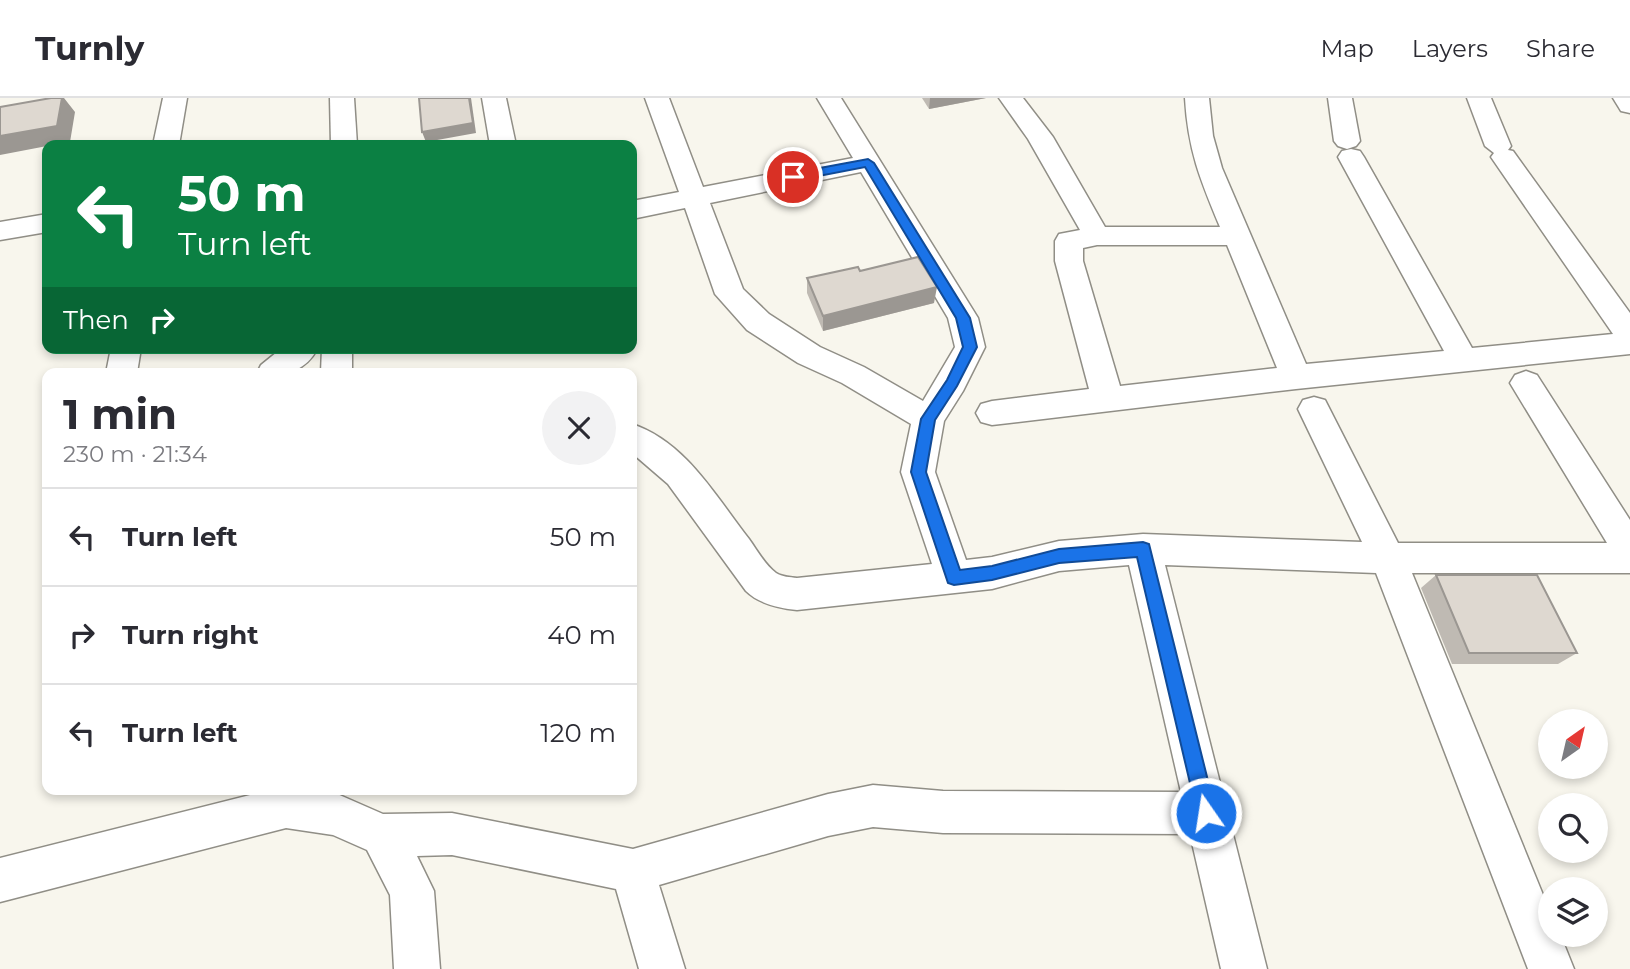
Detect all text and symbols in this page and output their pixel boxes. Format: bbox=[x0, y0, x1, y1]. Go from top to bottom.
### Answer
text: Turnly bbox=[35, 28, 144, 68]
text: Map bbox=[1320, 34, 1374, 63]
text: Layers bbox=[1412, 34, 1488, 63]
text: Share bbox=[1526, 34, 1595, 63]
pin bbox=[763, 147, 823, 207]
icon: arrive bbox=[774, 158, 812, 196]
text: 50 m bbox=[178, 164, 306, 223]
icon: left bbox=[63, 168, 154, 259]
text: Turn left bbox=[178, 224, 312, 263]
icon: right bbox=[143, 301, 181, 339]
text: Then bbox=[63, 304, 129, 336]
text: 1 min bbox=[63, 388, 177, 440]
button: close bbox=[542, 391, 616, 465]
text: 230 m · 21:34 bbox=[63, 440, 207, 468]
icon: left bbox=[63, 518, 101, 556]
text: Turn left bbox=[122, 521, 238, 553]
text: 50 m bbox=[550, 521, 616, 553]
icon: right bbox=[63, 616, 101, 654]
text: Turn right bbox=[122, 619, 258, 651]
text: 40 m bbox=[547, 619, 616, 651]
north arrow bbox=[1538, 709, 1608, 779]
map controls bbox=[1538, 709, 1608, 947]
icon: left bbox=[63, 714, 101, 752]
text: Turn left bbox=[122, 717, 238, 749]
text: 120 m bbox=[540, 717, 616, 749]
position arrow bbox=[1169, 776, 1243, 850]
button: search bbox=[1538, 793, 1608, 863]
button: layers bbox=[1538, 877, 1608, 947]

